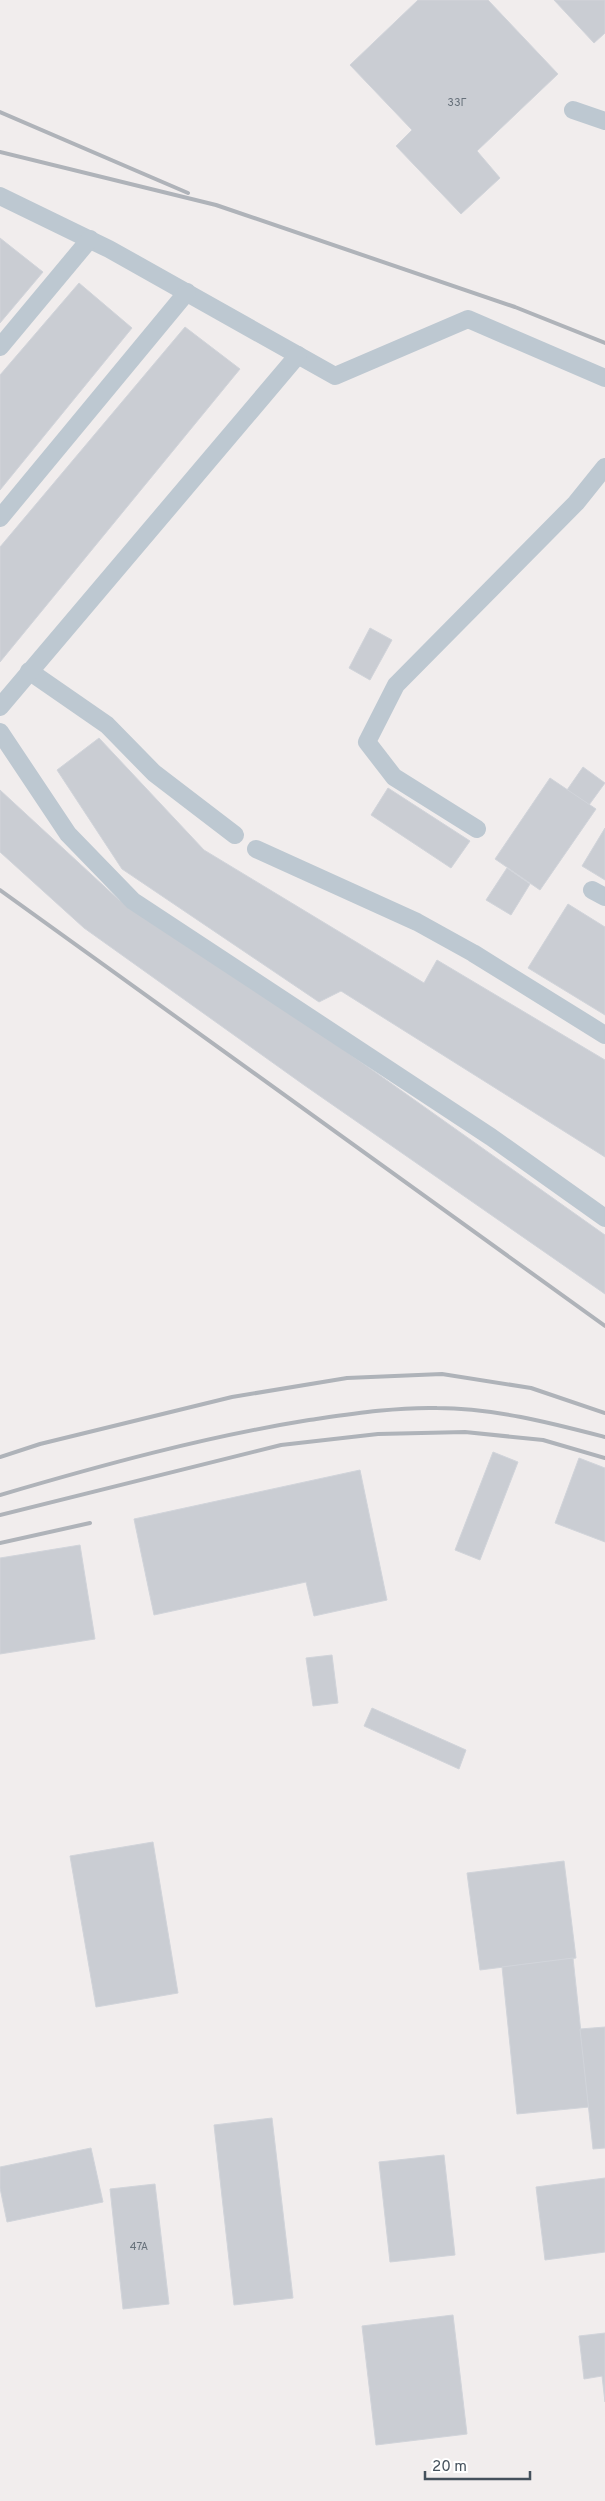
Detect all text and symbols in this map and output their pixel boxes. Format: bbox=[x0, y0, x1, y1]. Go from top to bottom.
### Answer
house number: 33Г bbox=[447, 96, 467, 110]
house number: 47А bbox=[130, 2240, 148, 2254]
scale bar bbox=[425, 2448, 530, 2480]
text: 20 m bbox=[432, 2458, 467, 2477]

